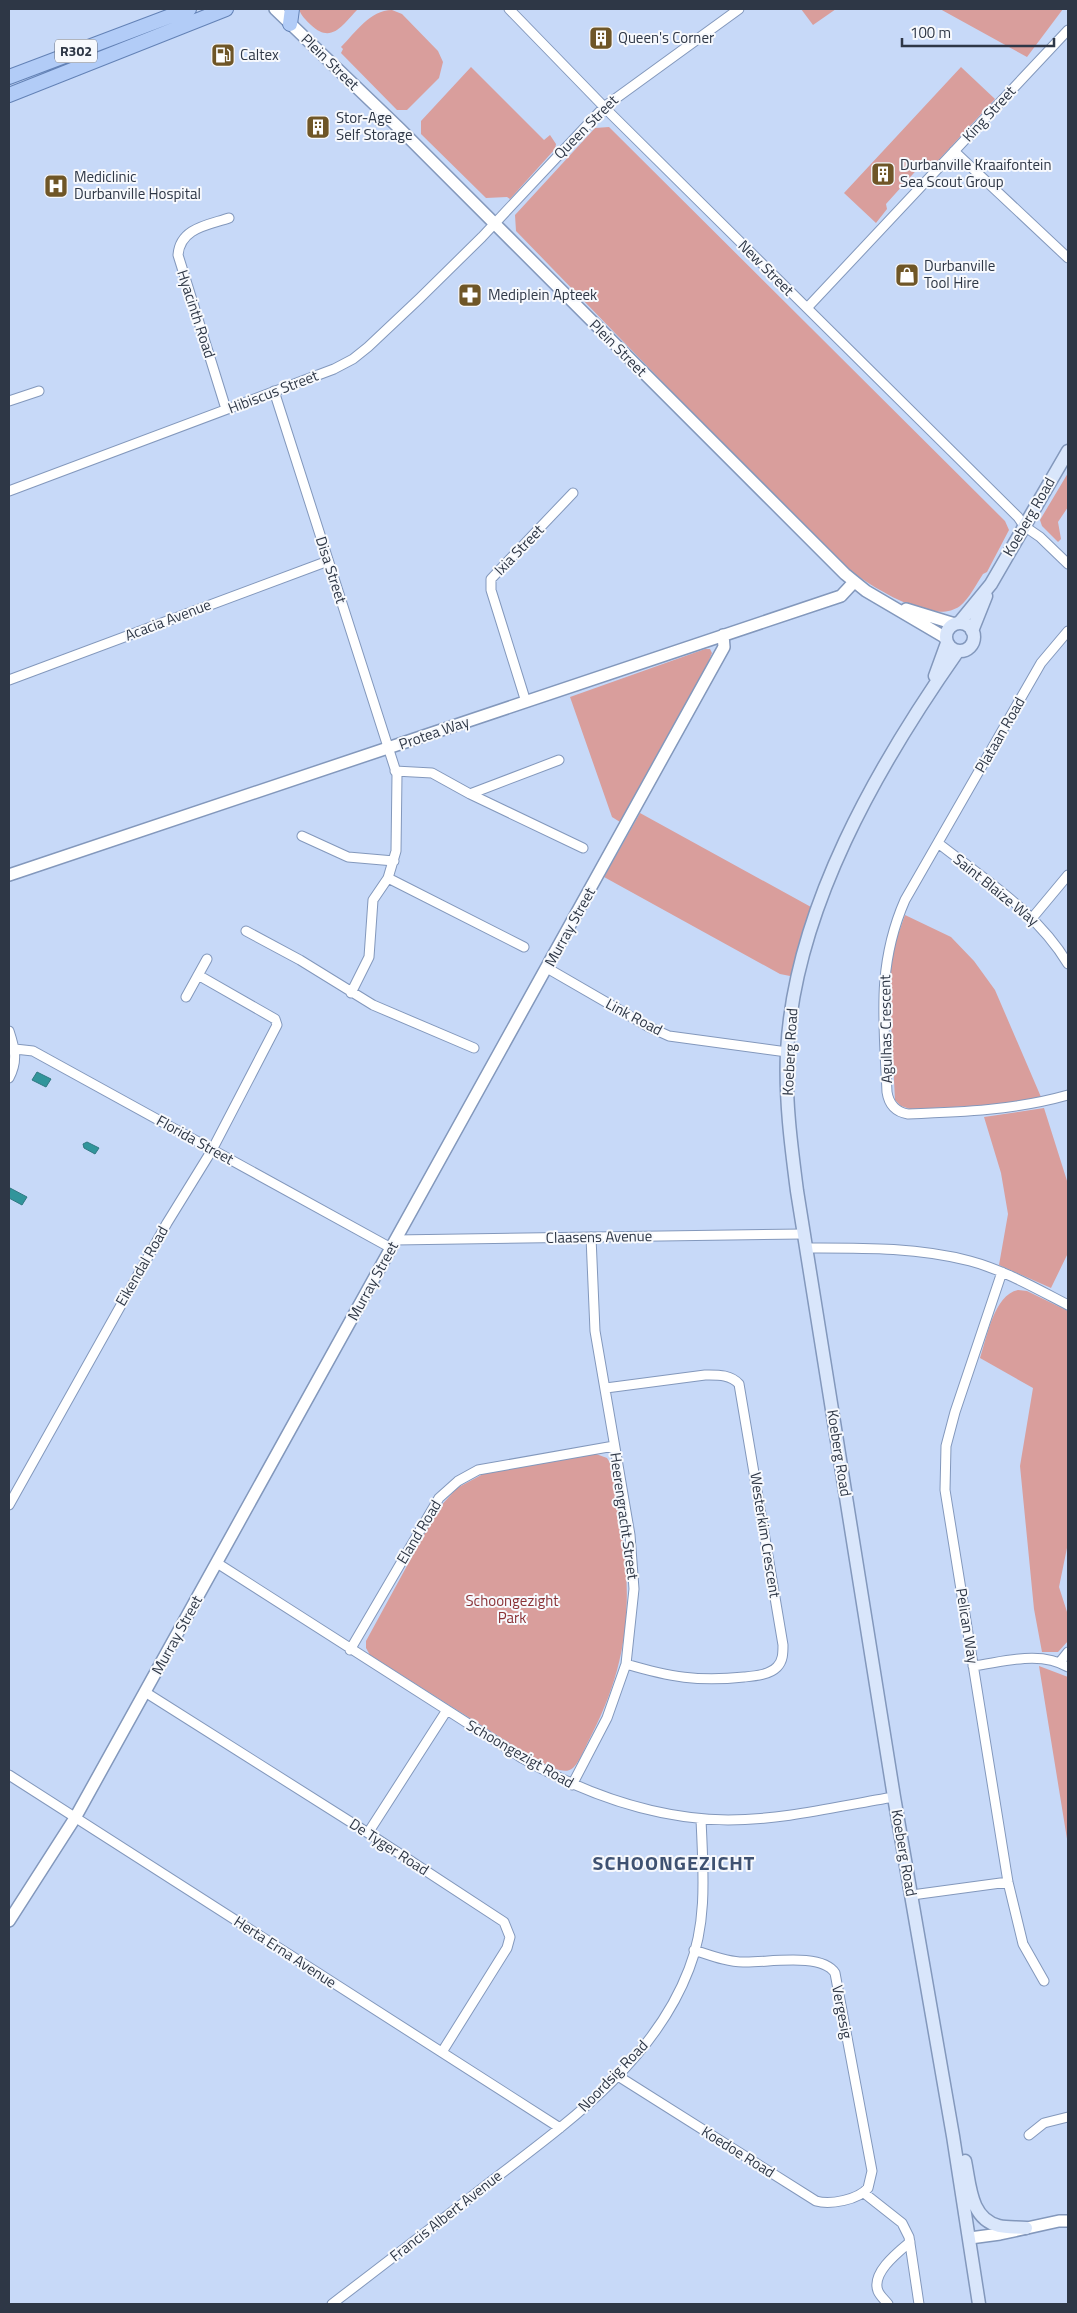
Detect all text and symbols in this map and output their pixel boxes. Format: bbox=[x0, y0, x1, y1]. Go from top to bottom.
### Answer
scale bar bbox=[902, 15, 1054, 47]
text: 100 m bbox=[910, 21, 951, 44]
building icon: Queen's Corner bbox=[588, 25, 614, 51]
place label: Queen's Corner bbox=[618, 26, 714, 49]
street label: Plein Street bbox=[296, 28, 365, 96]
road number: R302 bbox=[55, 40, 97, 62]
fuel station icon: Caltex bbox=[210, 42, 236, 68]
place label: Caltex bbox=[240, 43, 279, 66]
street label: King Street bbox=[957, 80, 1021, 147]
street label: Queen Street bbox=[548, 89, 624, 164]
place label: Stor-Age Self Storage bbox=[336, 106, 413, 146]
building icon: Stor-Age Self Storage bbox=[305, 114, 331, 140]
place label: Durbanville Kraaifontein Sea Scout Group bbox=[900, 153, 1051, 193]
building icon: Durbanville Kraaifontein Sea Scout Group bbox=[870, 161, 896, 187]
place label: Mediclinic Durbanville Hospital bbox=[74, 165, 201, 205]
hospital icon: Mediclinic Durbanville Hospital bbox=[43, 173, 69, 199]
street label: New Street bbox=[733, 234, 800, 301]
place label: Durbanville Tool Hire bbox=[924, 254, 995, 294]
shop icon: Durbanville Tool Hire bbox=[894, 262, 920, 288]
street label: Hyacinth Road bbox=[171, 267, 222, 361]
pharmacy icon: Mediplein Apteek bbox=[457, 282, 483, 308]
place label: Mediplein Apteek bbox=[488, 283, 597, 306]
street label: Plein Street bbox=[584, 314, 653, 382]
street label: Hibiscus Street bbox=[224, 364, 322, 419]
street label: Koeberg Road bbox=[997, 473, 1060, 561]
street label: Ixia Street bbox=[488, 518, 549, 580]
street label: Disa Street bbox=[310, 533, 353, 607]
street label: Acacia Avenue bbox=[121, 593, 214, 646]
street label: Plataan Road bbox=[969, 693, 1031, 777]
street label: Protea Way bbox=[395, 710, 472, 755]
street label: Saint Blaize Way bbox=[949, 848, 1044, 931]
street label: Murray Street bbox=[538, 882, 601, 971]
street label: Agulhas Crescent bbox=[873, 974, 898, 1084]
street label: Link Road bbox=[602, 992, 667, 1041]
street label: Koeberg Road bbox=[776, 1008, 803, 1096]
street label: Florida Street bbox=[152, 1109, 239, 1171]
street label: Eikendal Road bbox=[109, 1222, 174, 1310]
street label: Claasens Avenue bbox=[546, 1224, 652, 1249]
street label: Murray Street bbox=[341, 1236, 404, 1325]
street label: Koeberg Road bbox=[821, 1408, 858, 1498]
street label: Heerengracht Street bbox=[604, 1451, 645, 1582]
street label: Westerkim Crescent bbox=[744, 1470, 787, 1600]
street label: Eland Road bbox=[390, 1495, 447, 1568]
street label: Pelican Way bbox=[950, 1586, 985, 1665]
park label: Schoongezight Park bbox=[465, 1589, 559, 1629]
street label: Murray Street bbox=[145, 1590, 208, 1679]
street label: Schoongezigt Road bbox=[462, 1713, 578, 1794]
street label: Koeberg Road bbox=[886, 1808, 923, 1898]
street label: De Tyger Road bbox=[345, 1812, 434, 1881]
district label: SCHOONGEZICHT bbox=[593, 1847, 755, 1878]
street label: Herta Erna Avenue bbox=[229, 1910, 341, 1993]
street label: Vergesig bbox=[826, 1983, 859, 2041]
street label: Noordsig Road bbox=[572, 2034, 653, 2117]
street label: Koedoe Road bbox=[697, 2120, 780, 2183]
street label: Francis Albert Avenue bbox=[385, 2164, 507, 2267]

